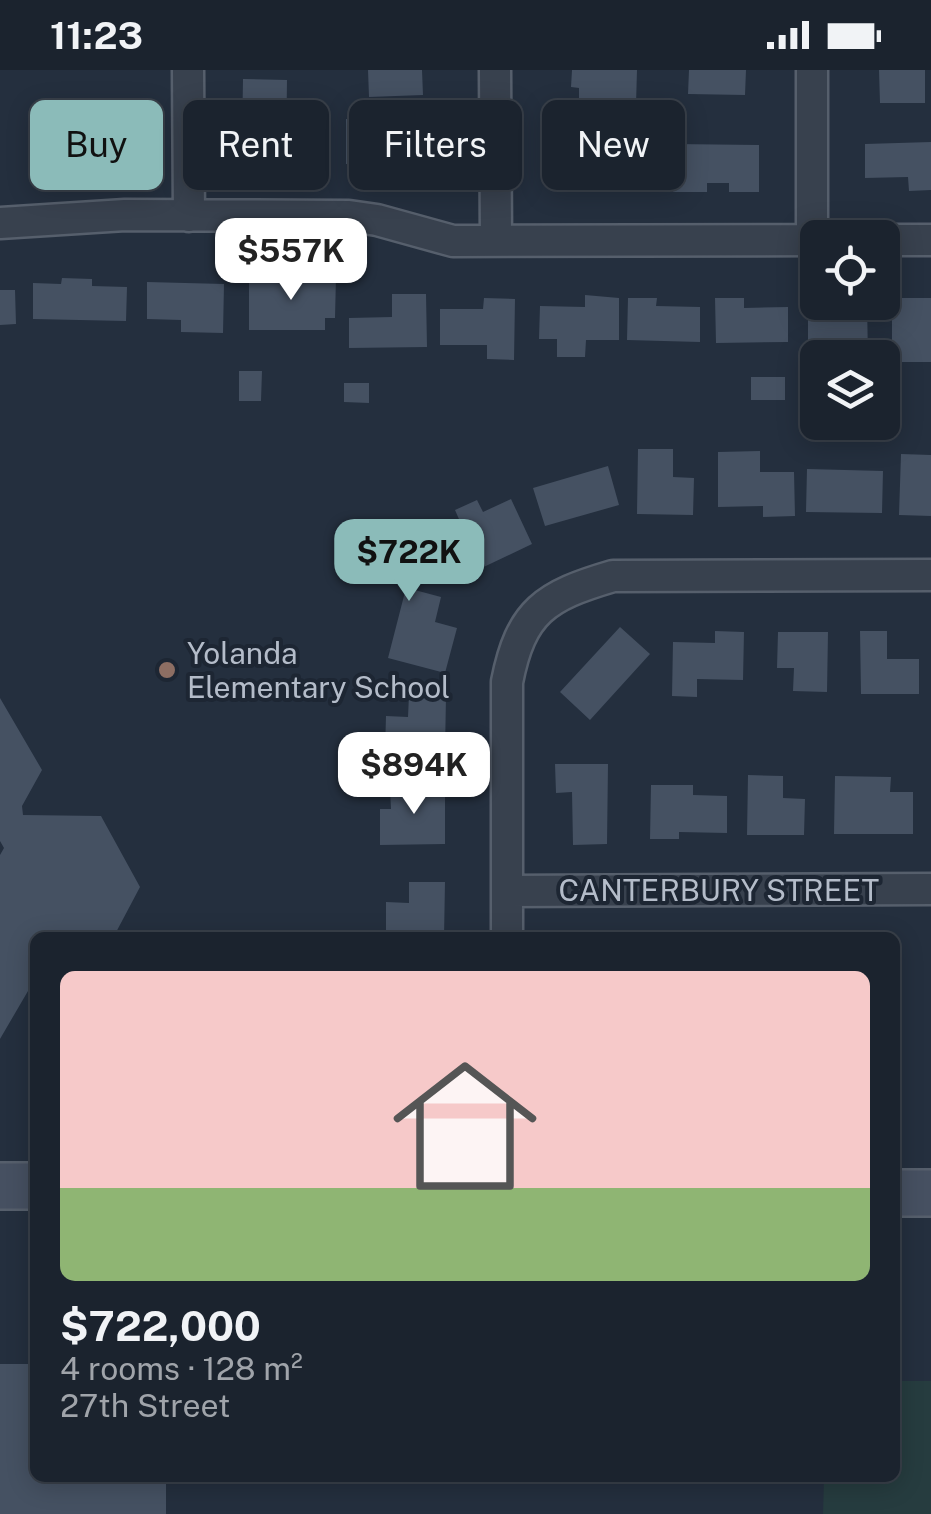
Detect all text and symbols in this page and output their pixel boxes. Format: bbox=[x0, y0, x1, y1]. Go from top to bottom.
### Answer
text: 11:23 bbox=[50, 13, 143, 58]
chip: Buy bbox=[30, 100, 163, 190]
chip: Rent bbox=[183, 100, 329, 190]
chip: Filters bbox=[349, 100, 522, 190]
chip: New bbox=[542, 100, 685, 190]
pin: $557K bbox=[221, 218, 361, 303]
map controls bbox=[800, 220, 900, 440]
button: locate bbox=[800, 220, 900, 320]
text: $557K bbox=[237, 232, 345, 269]
button: layers bbox=[800, 340, 900, 440]
pin: $722K bbox=[339, 519, 479, 604]
text: $722K bbox=[356, 533, 462, 570]
place label: Yolanda Elementary School bbox=[187, 635, 450, 705]
marker: Yolanda Elementary School bbox=[156, 659, 178, 681]
pin: $894K bbox=[344, 732, 484, 817]
text: $894K bbox=[360, 746, 468, 783]
street label: CANTERBURY STREET bbox=[559, 872, 880, 908]
icon: home bbox=[375, 1036, 555, 1216]
text: $722,000 bbox=[60, 1301, 261, 1350]
text: 4 rooms · 128 m² bbox=[60, 1350, 303, 1387]
text: 27th Street bbox=[60, 1387, 230, 1424]

